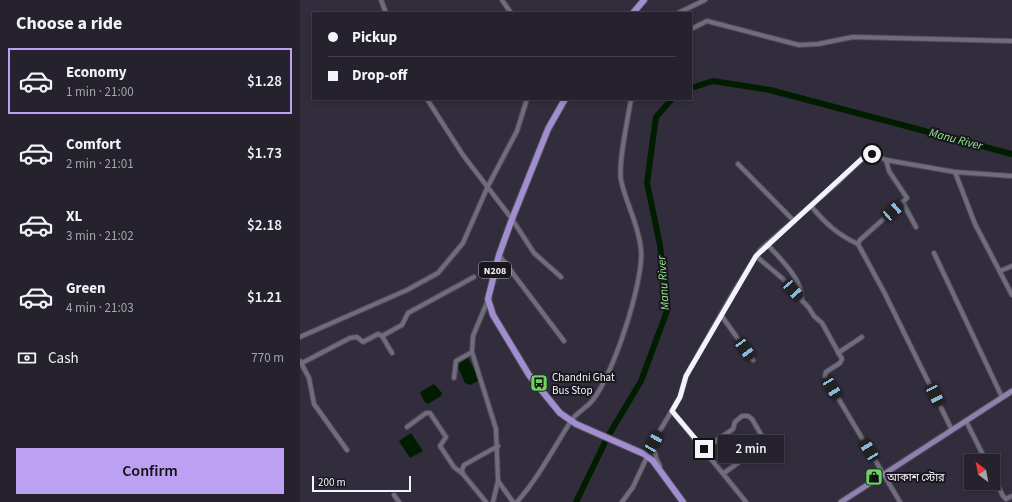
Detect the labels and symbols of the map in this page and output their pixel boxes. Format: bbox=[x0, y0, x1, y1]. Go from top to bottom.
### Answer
water label: Manu River bbox=[927, 124, 985, 155]
route start bbox=[863, 145, 881, 163]
car bbox=[880, 199, 906, 223]
water label: Manu River bbox=[653, 254, 674, 311]
road number: N208 bbox=[479, 262, 511, 278]
car bbox=[781, 277, 805, 303]
car bbox=[733, 336, 757, 362]
place label: Chandni Ghat Bus Stop bbox=[552, 370, 615, 398]
bus stop icon: Chandni Ghat Bus Stop bbox=[529, 373, 549, 393]
car bbox=[821, 375, 843, 401]
car bbox=[924, 382, 946, 408]
car bbox=[643, 429, 665, 455]
callout: 2 min bbox=[718, 435, 784, 463]
car bbox=[858, 437, 880, 463]
route end bbox=[695, 440, 713, 458]
north arrow bbox=[964, 454, 1000, 490]
shop icon: আকাশ স্টোর bbox=[864, 467, 884, 487]
place label: আকাশ স্টোর bbox=[886, 470, 945, 485]
scale bar bbox=[312, 474, 411, 493]

